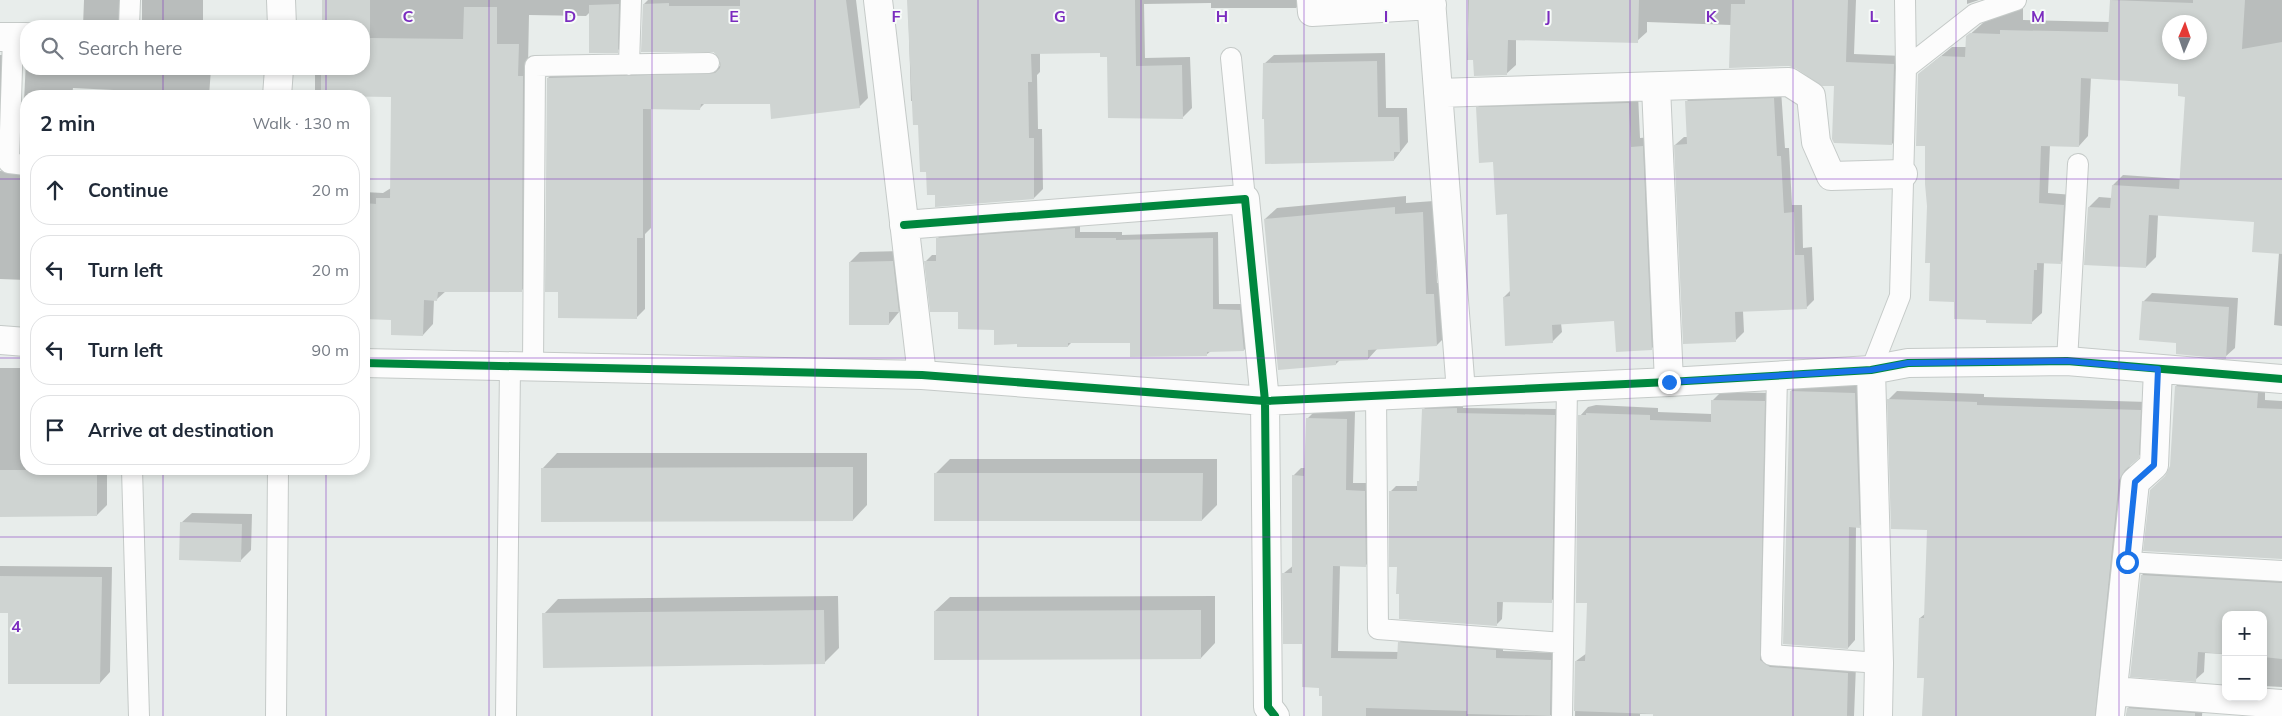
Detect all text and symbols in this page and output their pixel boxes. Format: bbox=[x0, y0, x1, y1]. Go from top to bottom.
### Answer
text: C bbox=[403, 6, 414, 26]
text: D bbox=[564, 6, 576, 26]
text: E bbox=[729, 6, 739, 26]
text: F bbox=[891, 6, 901, 26]
text: G bbox=[1054, 6, 1066, 26]
text: H bbox=[1216, 6, 1228, 26]
text: I bbox=[1384, 6, 1388, 26]
text: J bbox=[1545, 6, 1551, 26]
text: K bbox=[1706, 6, 1718, 26]
text: L bbox=[1870, 6, 1879, 26]
text: M bbox=[2031, 6, 2045, 26]
north arrow bbox=[2162, 15, 2207, 60]
search box bbox=[20, 20, 370, 75]
icon: search bbox=[38, 34, 66, 62]
text: Search here bbox=[78, 36, 182, 60]
text: 2 min bbox=[40, 110, 95, 136]
text: Walk · 130 m bbox=[252, 113, 350, 133]
icon: ahead bbox=[41, 176, 69, 204]
text: Continue bbox=[88, 178, 168, 202]
text: 20 m bbox=[312, 180, 349, 200]
icon: left bbox=[41, 256, 69, 284]
text: Turn left bbox=[88, 258, 163, 282]
text: 20 m bbox=[312, 260, 349, 280]
icon: left bbox=[41, 336, 69, 364]
text: Turn left bbox=[88, 338, 163, 362]
text: 90 m bbox=[312, 340, 349, 360]
route end bbox=[1658, 371, 1681, 394]
icon: arrive bbox=[41, 416, 69, 444]
text: Arrive at destination bbox=[88, 418, 274, 442]
route start bbox=[2116, 551, 2139, 574]
map controls bbox=[2222, 611, 2267, 701]
button: + bbox=[2222, 611, 2267, 656]
text: 4 bbox=[11, 616, 21, 636]
button: − bbox=[2222, 656, 2267, 701]

